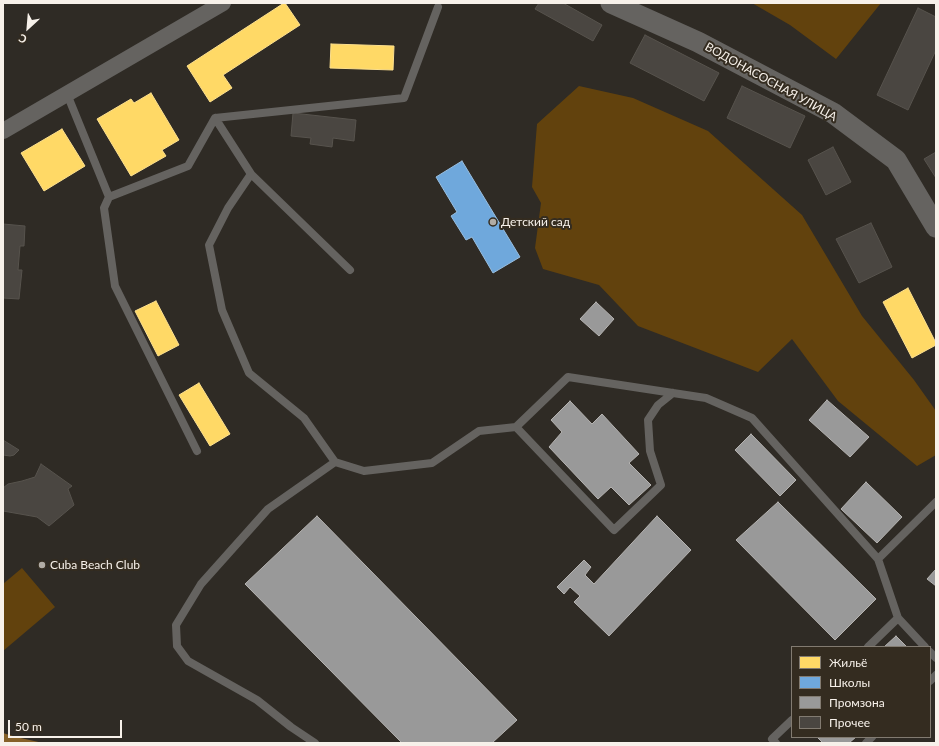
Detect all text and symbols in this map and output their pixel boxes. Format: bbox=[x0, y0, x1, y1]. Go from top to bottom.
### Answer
north arrow bbox=[8, 8, 48, 48]
text: С bbox=[16, 32, 29, 47]
street label: ВОДОНАСОСНАЯ УЛИЦА bbox=[702, 40, 840, 124]
place label: Детский сад bbox=[501, 215, 570, 229]
marker: Детский сад bbox=[488, 217, 498, 227]
place label: Cuba Beach Club bbox=[50, 558, 140, 572]
marker: Cuba Beach Club bbox=[37, 560, 47, 570]
legend bbox=[791, 646, 931, 738]
text: Жильё bbox=[829, 655, 867, 670]
text: Школы bbox=[829, 675, 870, 690]
text: Промзона bbox=[829, 695, 885, 710]
scale bar bbox=[10, 712, 124, 738]
text: Прочее bbox=[829, 715, 870, 730]
text: 50 m bbox=[15, 719, 42, 734]

